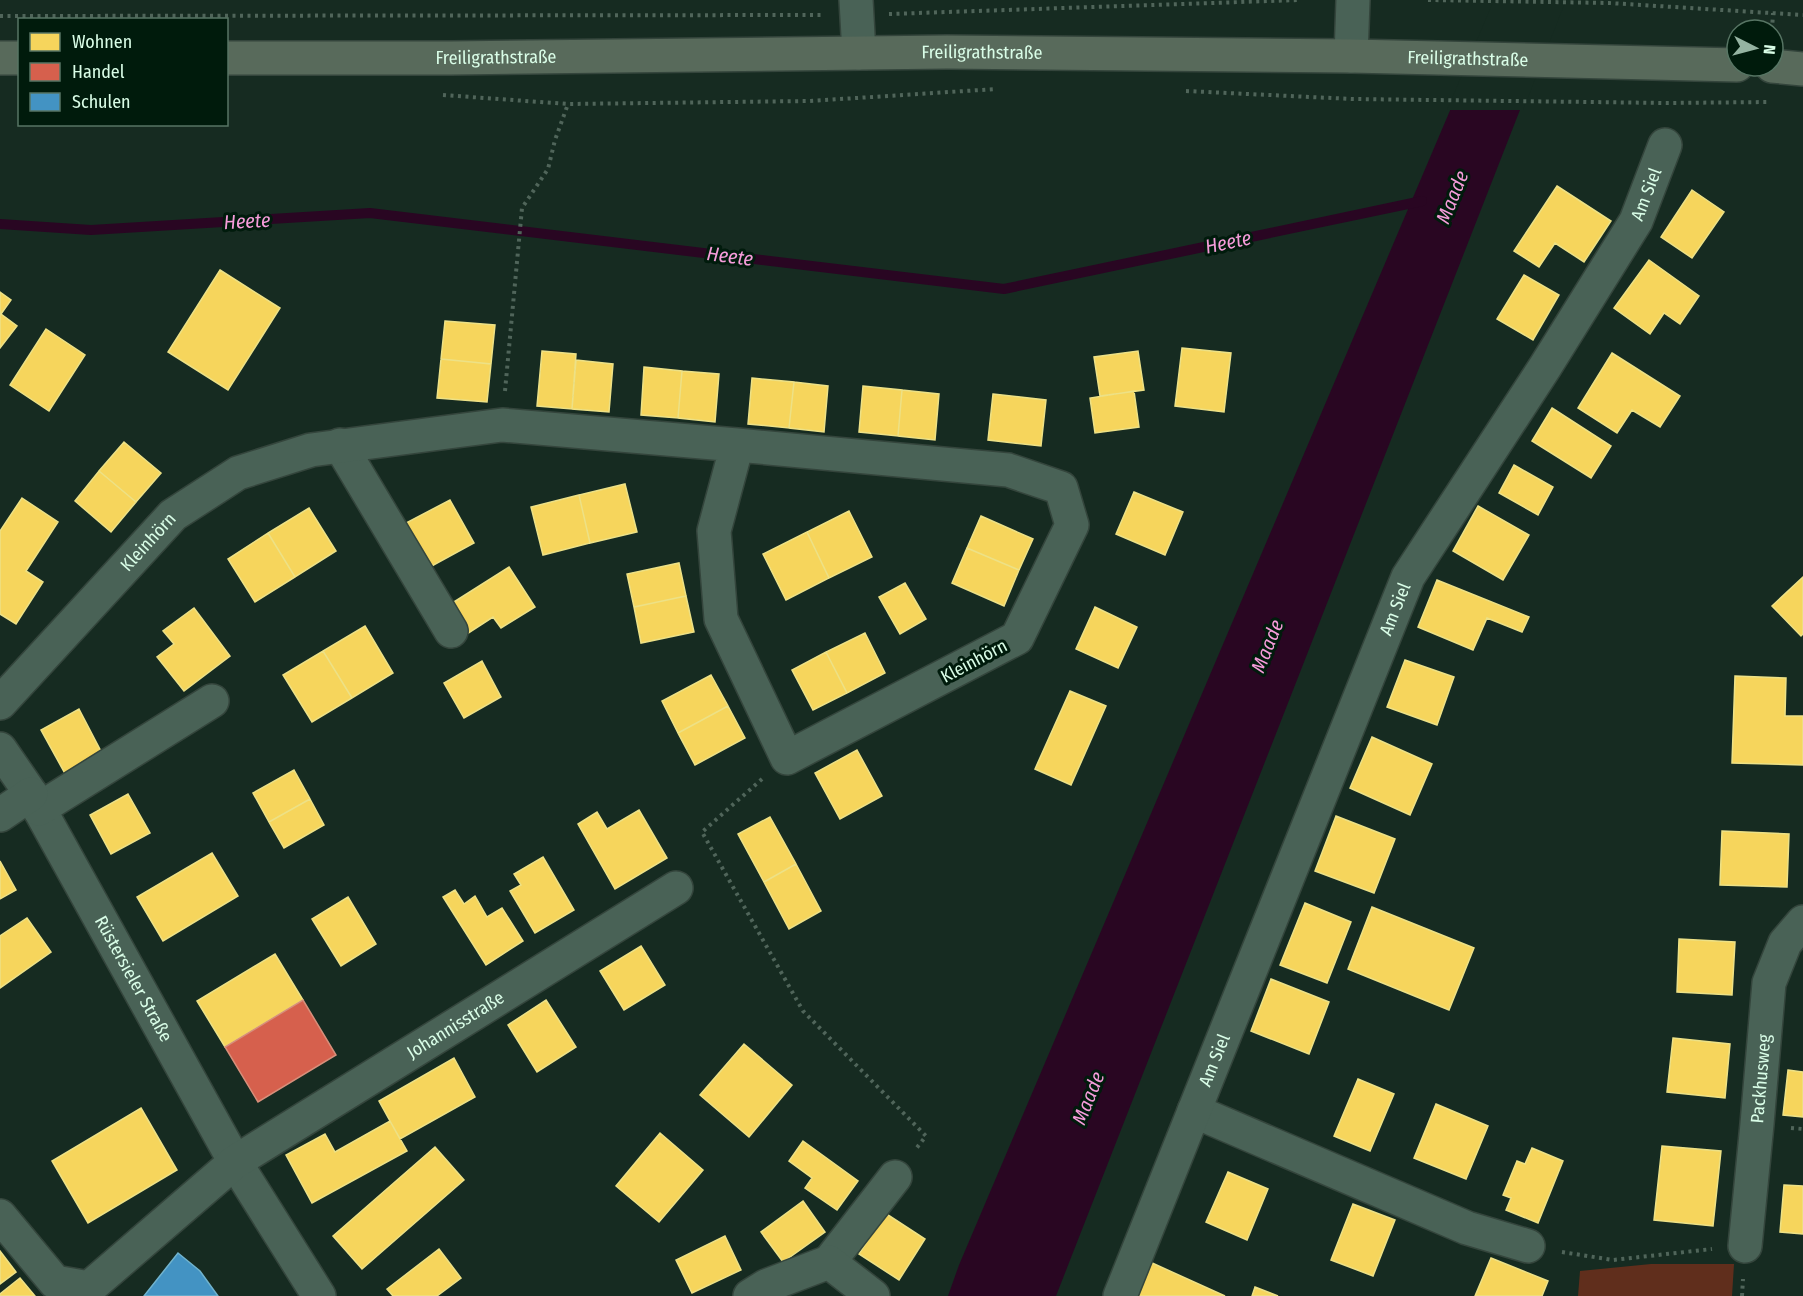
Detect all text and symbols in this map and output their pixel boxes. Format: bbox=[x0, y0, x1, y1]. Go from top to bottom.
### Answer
legend bbox=[18, 18, 228, 126]
north arrow bbox=[1725, 18, 1785, 78]
text: Wohnen bbox=[72, 31, 132, 53]
street label: Freiligrathstraße bbox=[921, 41, 1043, 64]
text: N bbox=[1759, 44, 1779, 55]
street label: Freiligrathstraße bbox=[436, 46, 557, 69]
street label: Freiligrathstraße bbox=[1407, 46, 1529, 71]
text: Handel bbox=[72, 61, 125, 83]
text: Schulen bbox=[72, 91, 131, 113]
street label: Am Siel bbox=[1626, 165, 1666, 224]
water label: Maade bbox=[1431, 167, 1474, 227]
water label: Heete bbox=[223, 208, 271, 234]
water label: Heete bbox=[1203, 225, 1254, 259]
water label: Heete bbox=[705, 241, 755, 271]
street label: Kleinhörn bbox=[116, 508, 181, 576]
street label: Am Siel bbox=[1375, 579, 1416, 639]
water label: Maade bbox=[1246, 616, 1289, 676]
street label: Kleinhörn bbox=[937, 634, 1011, 688]
street label: Rüstersieler Straße bbox=[90, 912, 177, 1046]
street label: Johannisstraße bbox=[403, 986, 508, 1063]
street label: Am Siel bbox=[1194, 1031, 1235, 1090]
street label: Packhusweg bbox=[1746, 1033, 1776, 1124]
water label: Maade bbox=[1067, 1068, 1110, 1128]

